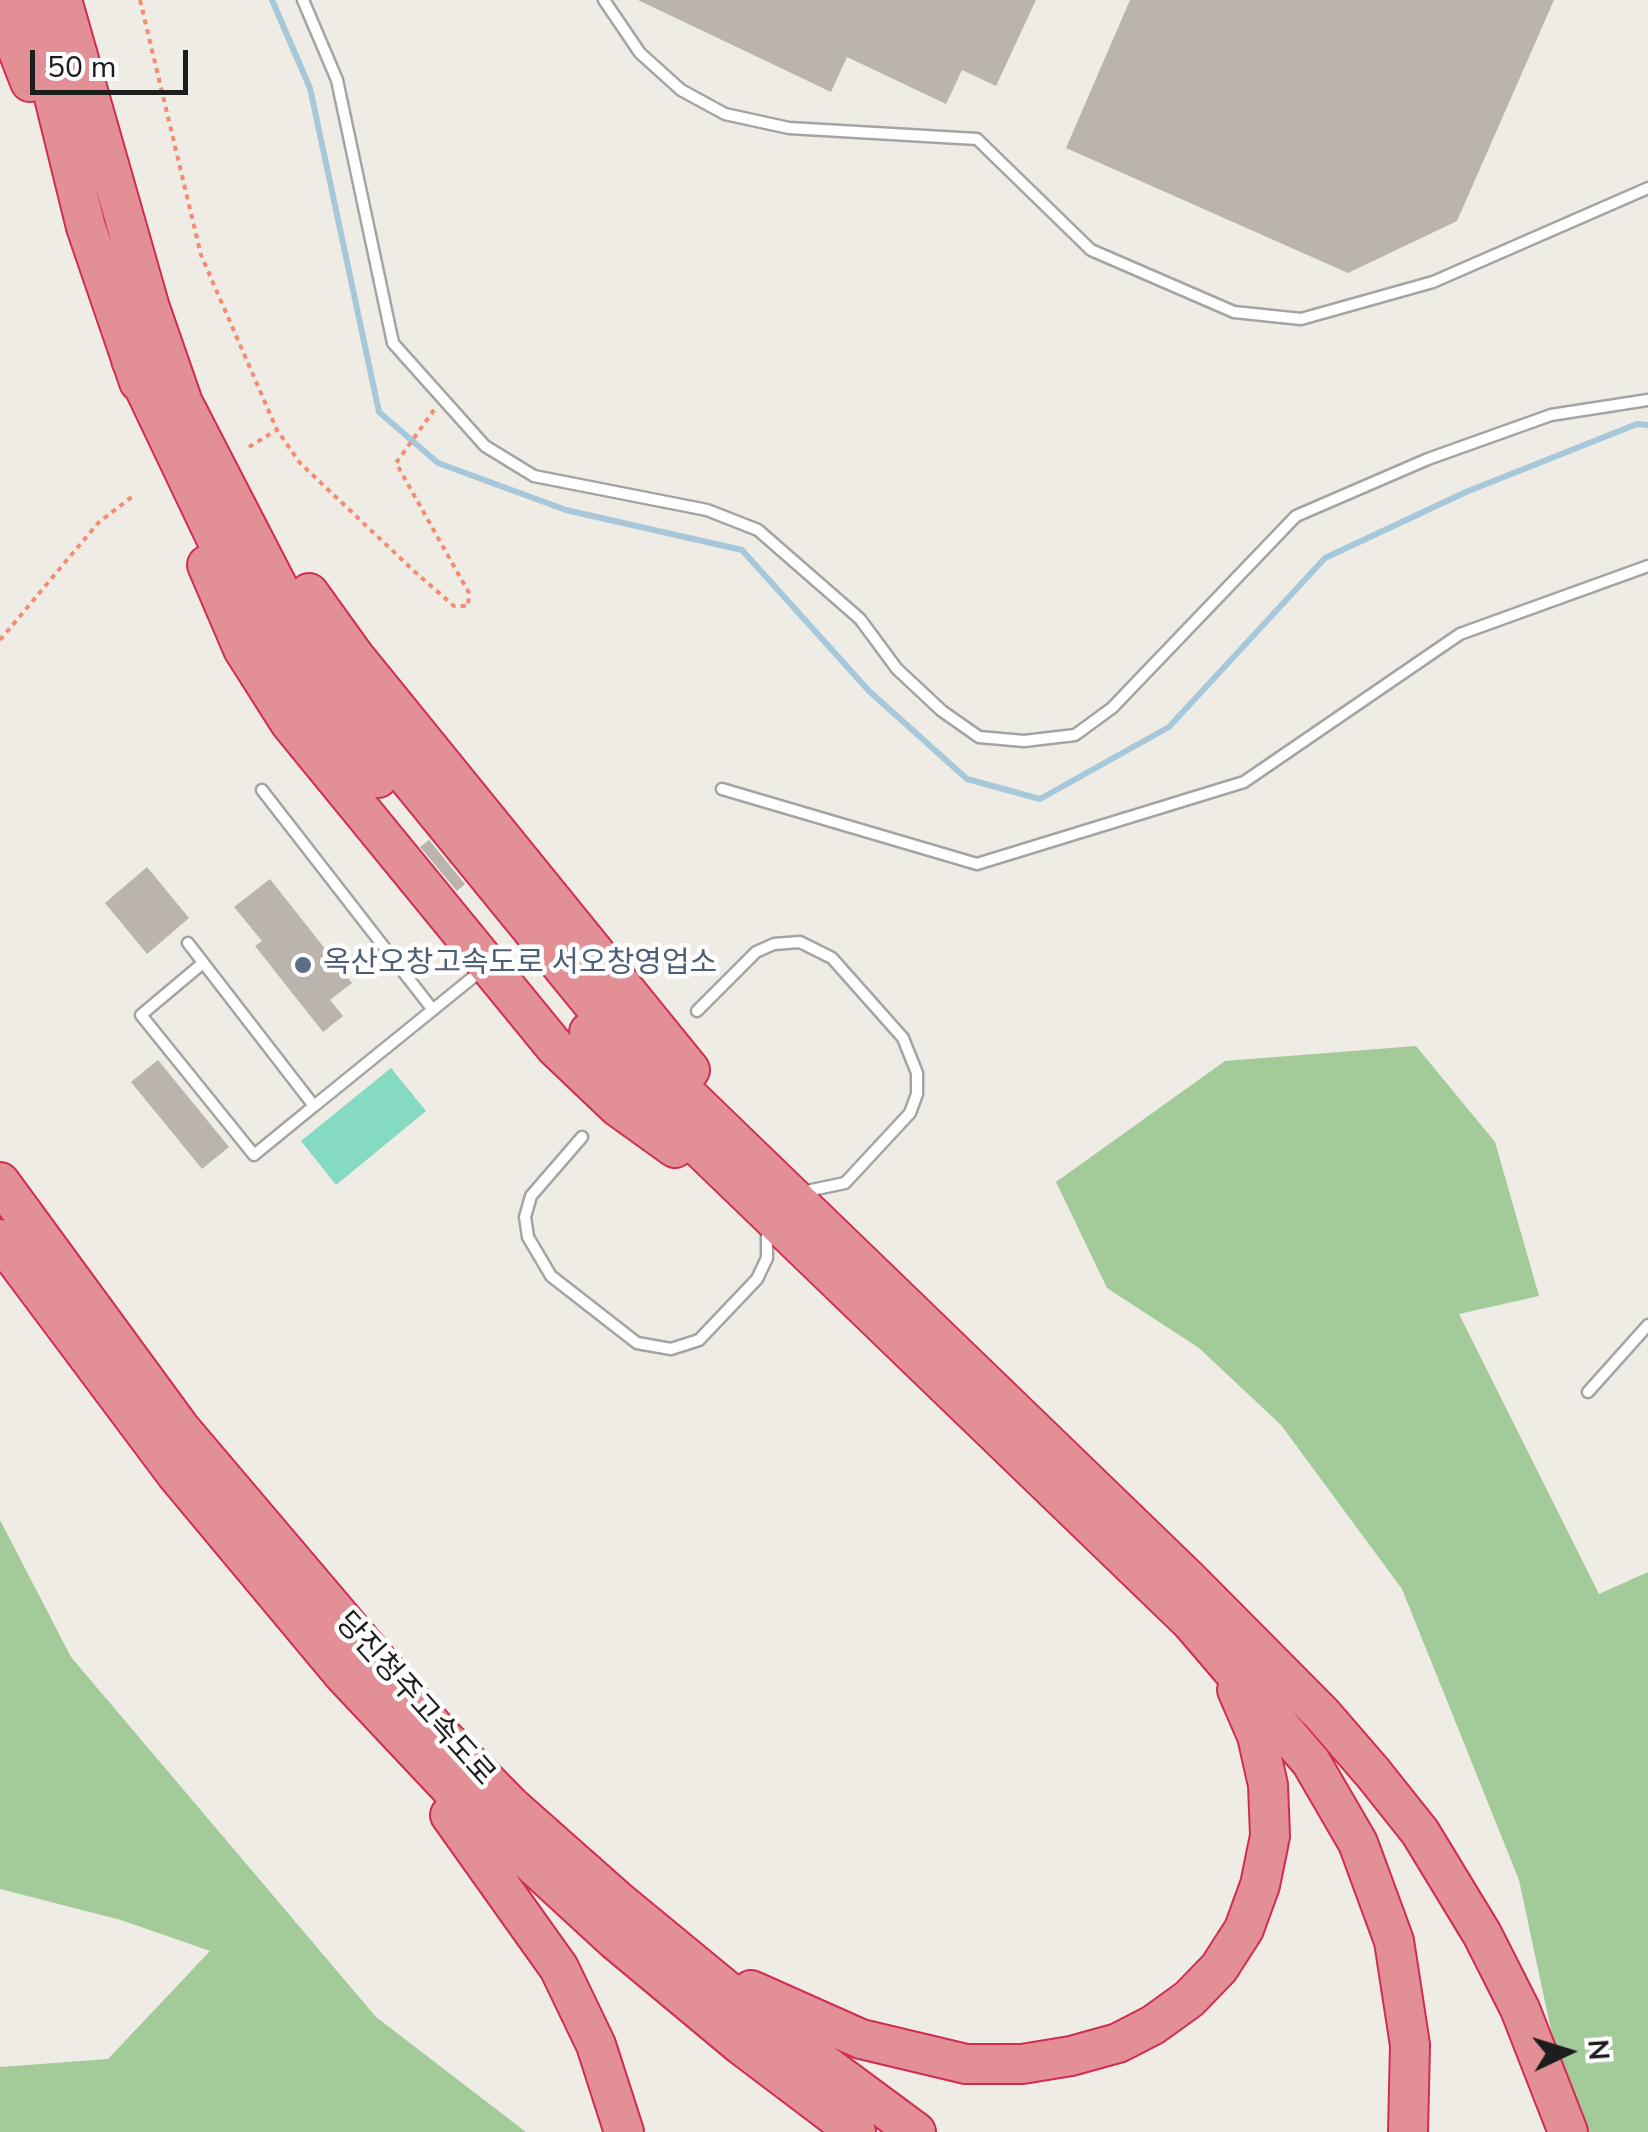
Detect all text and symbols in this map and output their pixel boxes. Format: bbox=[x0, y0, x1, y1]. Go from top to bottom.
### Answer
scale bar bbox=[35, 30, 192, 92]
text: 50 m bbox=[47, 47, 116, 88]
place label: 옥산오창고속도로 서오창영업소 bbox=[323, 947, 717, 983]
marker: 옥산오창고속도로 서오창영업소 bbox=[292, 954, 314, 976]
street label: 당진청주고속도로 bbox=[327, 1606, 501, 1794]
north arrow bbox=[1518, 2002, 1618, 2102]
text: N bbox=[1578, 2038, 1618, 2062]

